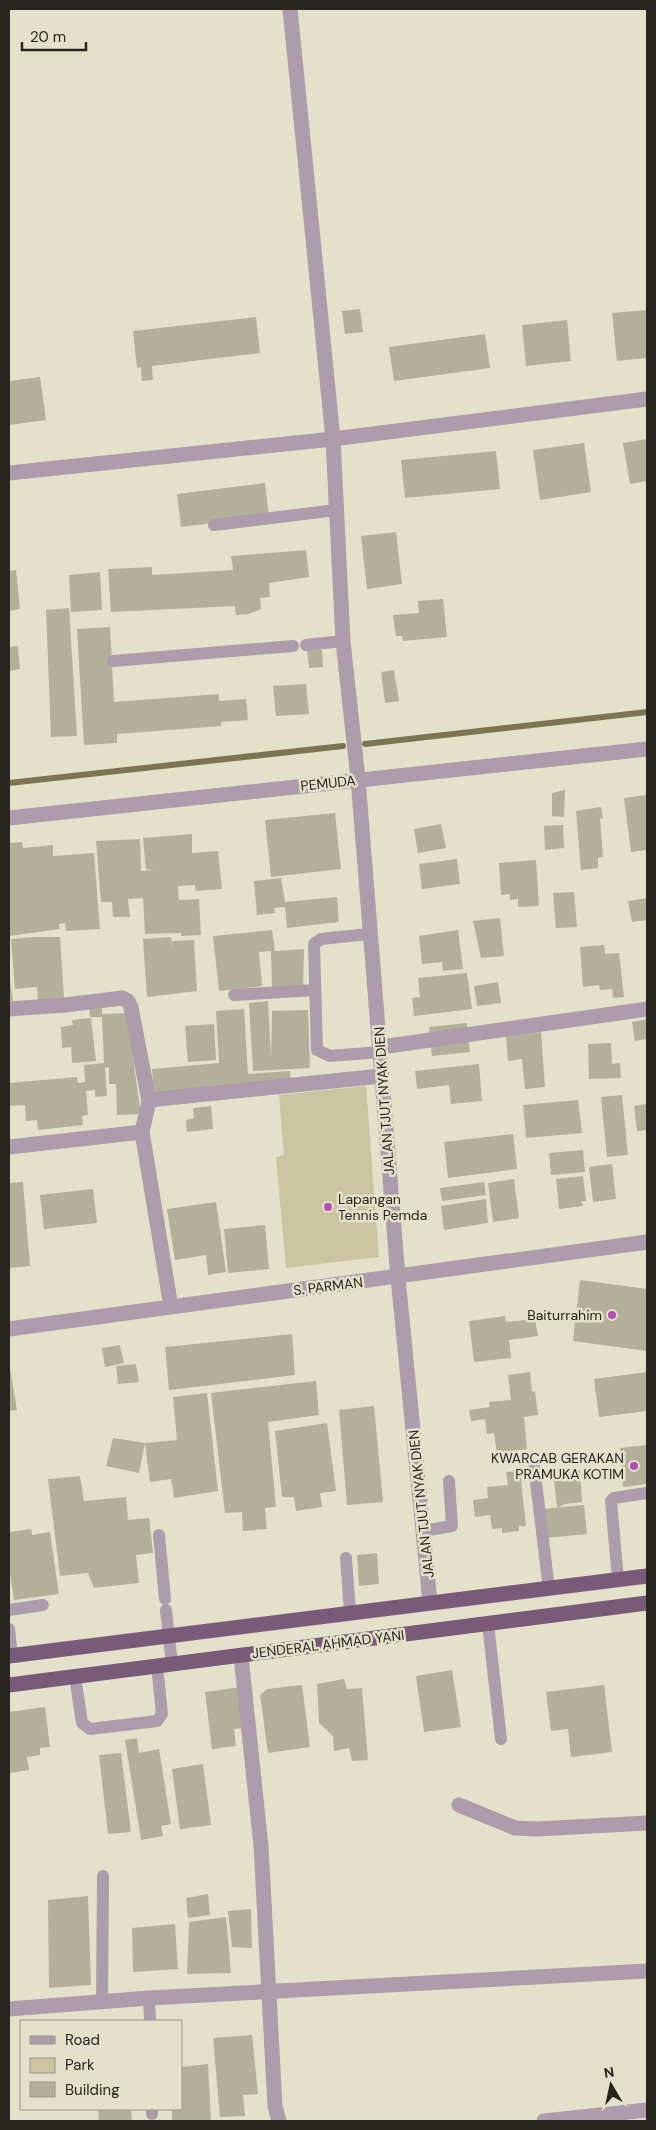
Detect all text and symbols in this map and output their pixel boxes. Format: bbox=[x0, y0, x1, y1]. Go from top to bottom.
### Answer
scale bar bbox=[22, 20, 86, 52]
text: 20 m bbox=[30, 27, 66, 47]
street label: PEMUDA bbox=[300, 771, 356, 795]
street label: JALAN TJUT NYAK DIEN bbox=[370, 1026, 398, 1176]
place label: Lapangan Tennis Pemda bbox=[338, 1190, 427, 1224]
marker: Lapangan Tennis Pemda bbox=[322, 1201, 334, 1213]
street label: S. PARMAN bbox=[292, 1273, 364, 1299]
place label: Baiturrahim bbox=[527, 1306, 602, 1324]
marker: Baiturrahim bbox=[606, 1309, 618, 1321]
street label: JALAN TJUT NYAK DIEN bbox=[404, 1429, 438, 1579]
place label: KWARCAB GERAKAN PRAMUKA KOTIM bbox=[491, 1449, 624, 1483]
marker: KWARCAB GERAKAN PRAMUKA KOTIM bbox=[628, 1460, 640, 1472]
street label: JENDERAL AHMAD YANI bbox=[251, 1626, 405, 1662]
legend bbox=[20, 2020, 182, 2110]
text: Road bbox=[65, 2030, 100, 2050]
text: Park bbox=[65, 2055, 95, 2075]
north arrow bbox=[586, 2060, 636, 2110]
text: N bbox=[603, 2062, 615, 2082]
text: Building bbox=[65, 2080, 120, 2100]

